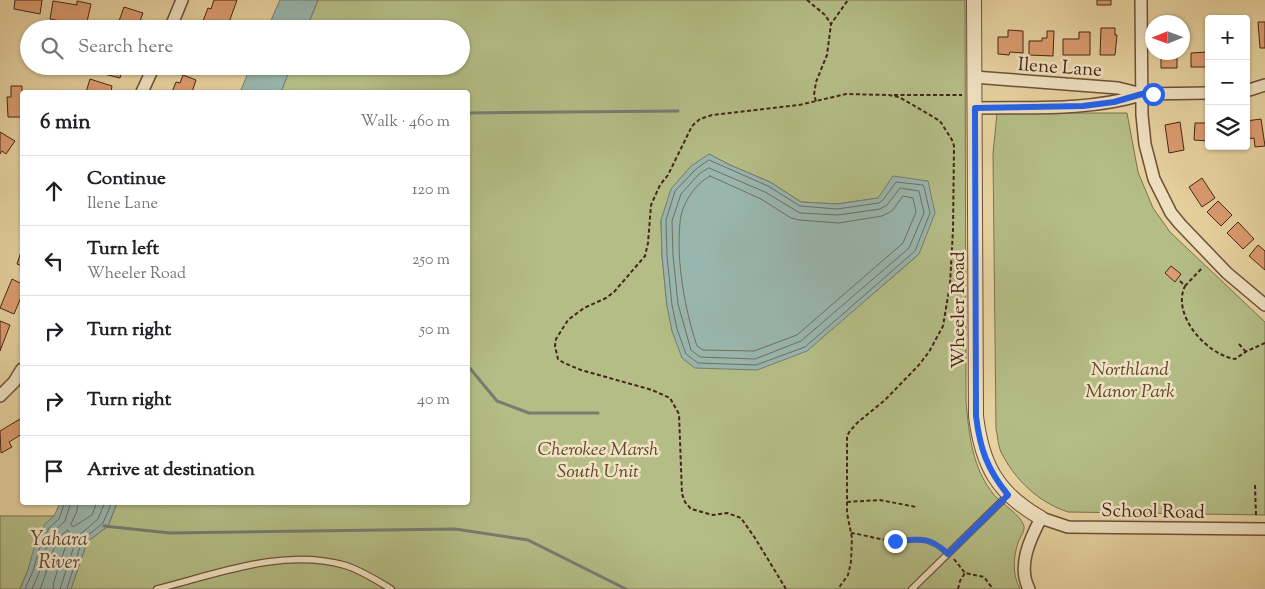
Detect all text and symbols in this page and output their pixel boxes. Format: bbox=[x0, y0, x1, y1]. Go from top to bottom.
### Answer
north arrow bbox=[1145, 15, 1190, 60]
map controls bbox=[1205, 15, 1250, 150]
button: + bbox=[1205, 15, 1250, 60]
search box bbox=[20, 20, 470, 75]
icon: search bbox=[38, 34, 66, 62]
text: Search here bbox=[78, 34, 173, 61]
street label: Ilene Lane bbox=[1017, 52, 1103, 85]
button: − bbox=[1205, 60, 1250, 105]
route start bbox=[1142, 83, 1165, 106]
button: layers bbox=[1205, 105, 1250, 150]
text: 6 min bbox=[40, 108, 91, 138]
text: Walk · 460 m bbox=[361, 111, 450, 134]
text: Continue bbox=[87, 166, 166, 193]
icon: ahead bbox=[40, 177, 68, 205]
text: 120 m bbox=[412, 179, 450, 202]
text: Ilene Lane bbox=[87, 193, 158, 216]
text: Turn left bbox=[87, 236, 159, 263]
icon: left bbox=[40, 247, 68, 275]
text: 250 m bbox=[412, 249, 450, 272]
street label: Wheeler Road bbox=[946, 251, 973, 369]
text: Wheeler Road bbox=[87, 263, 186, 286]
icon: right bbox=[40, 317, 68, 345]
text: Turn right bbox=[87, 317, 171, 344]
text: 50 m bbox=[419, 319, 450, 342]
park label: Northland Manor Park bbox=[1085, 357, 1175, 406]
icon: right bbox=[40, 387, 68, 415]
text: Turn right bbox=[87, 387, 171, 414]
text: 40 m bbox=[417, 389, 450, 412]
park label: Cherokee Marsh South Unit bbox=[538, 437, 659, 486]
icon: arrive bbox=[40, 457, 68, 485]
text: Arrive at destination bbox=[87, 457, 255, 484]
street label: School Road bbox=[1101, 498, 1205, 527]
water label: Yahara River bbox=[30, 526, 88, 578]
route end bbox=[884, 530, 907, 553]

